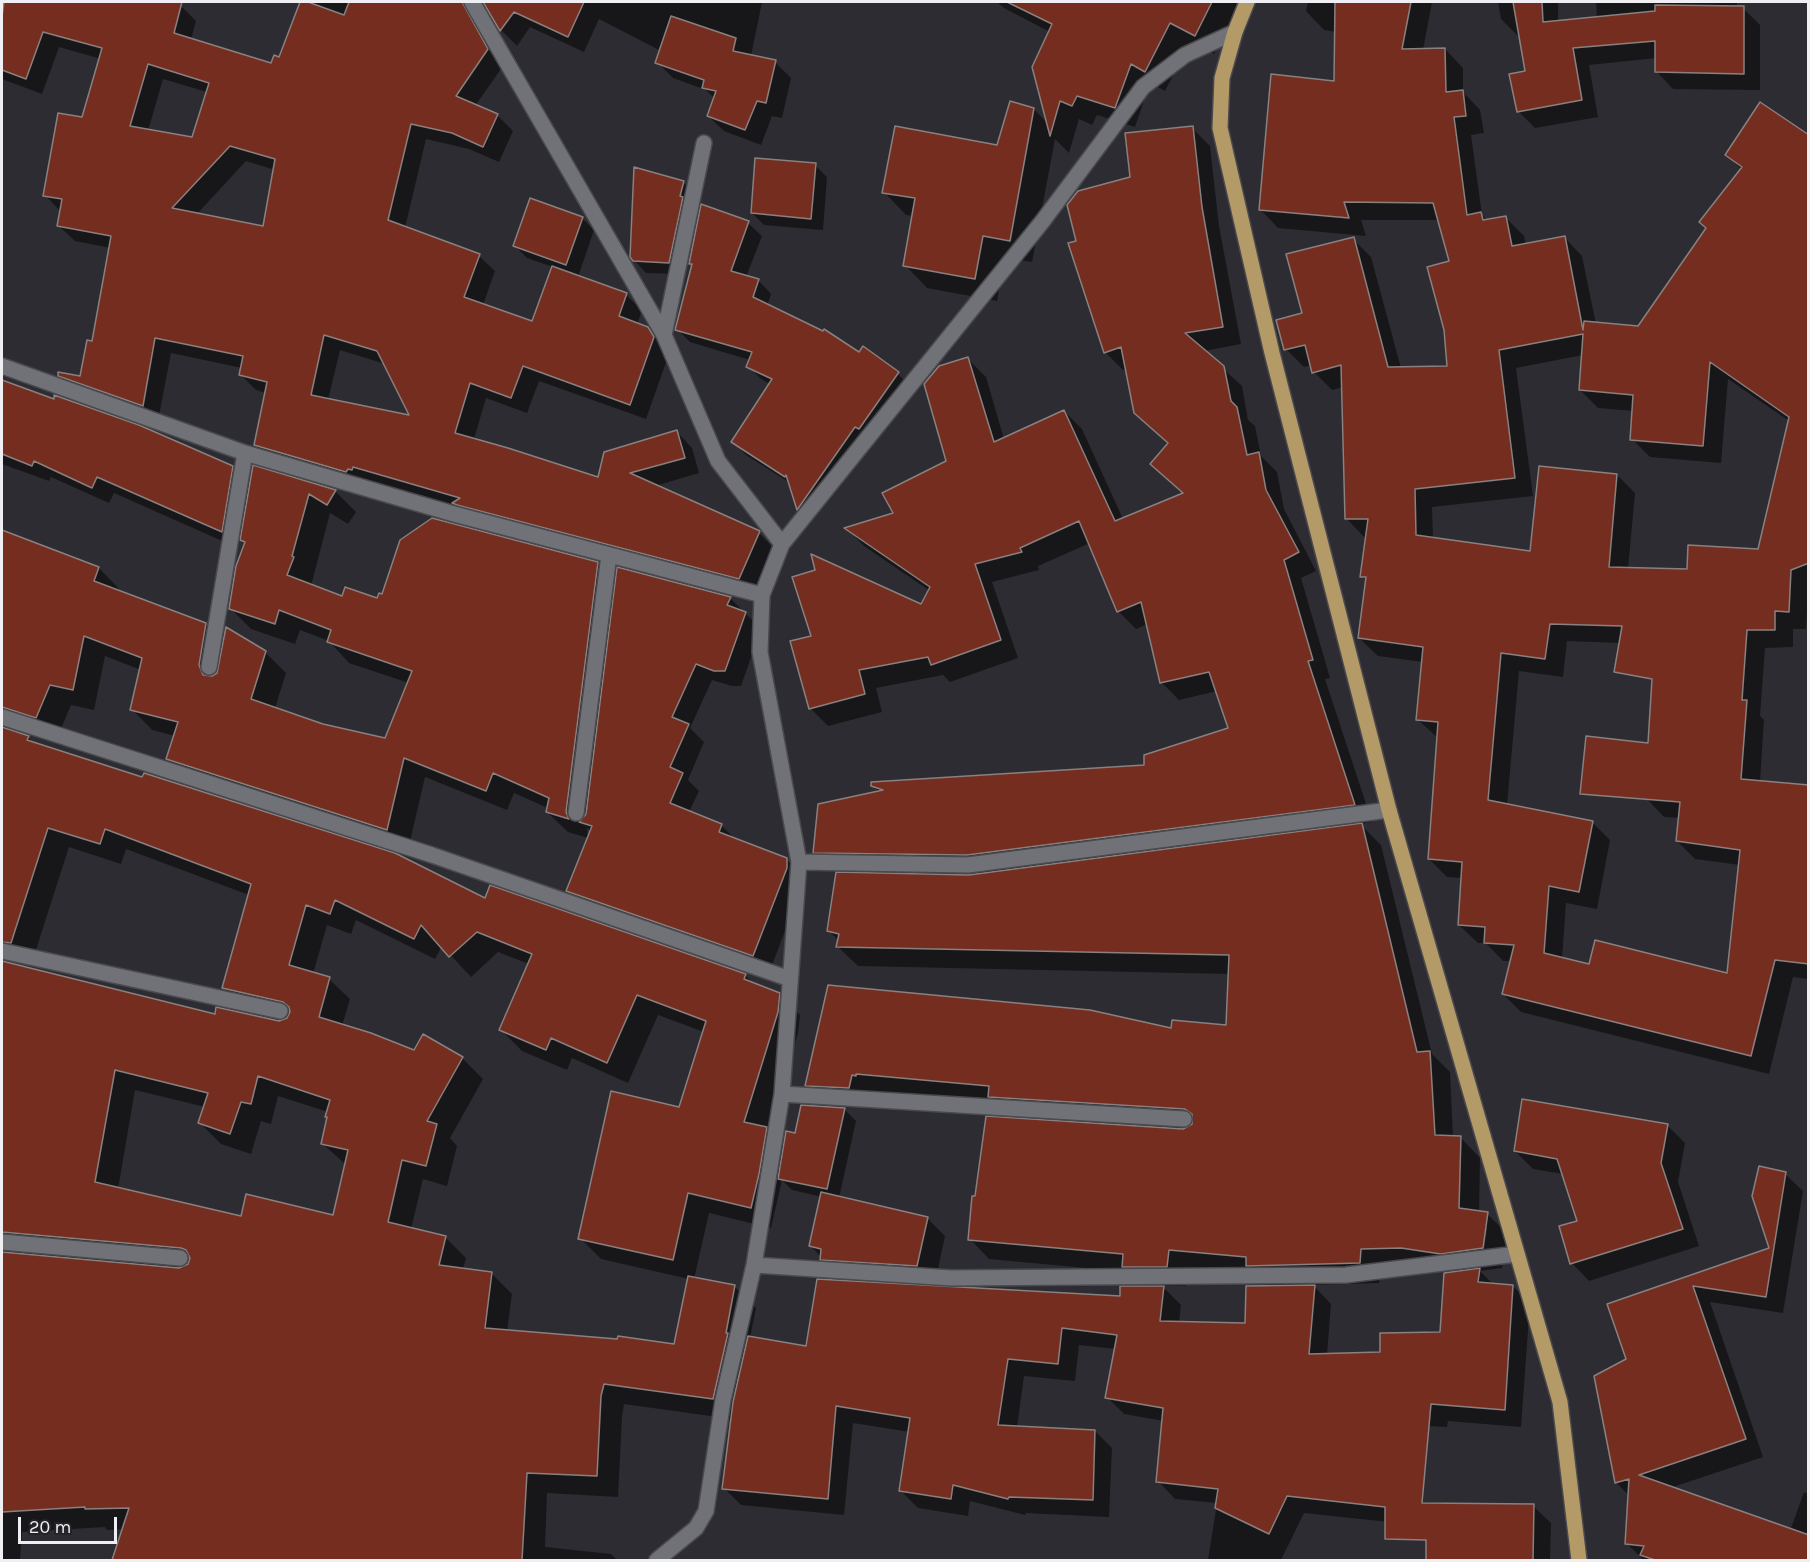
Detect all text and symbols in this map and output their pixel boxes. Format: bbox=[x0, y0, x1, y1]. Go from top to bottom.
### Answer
scale bar bbox=[21, 1505, 120, 1543]
text: 20 m bbox=[29, 1516, 71, 1538]

